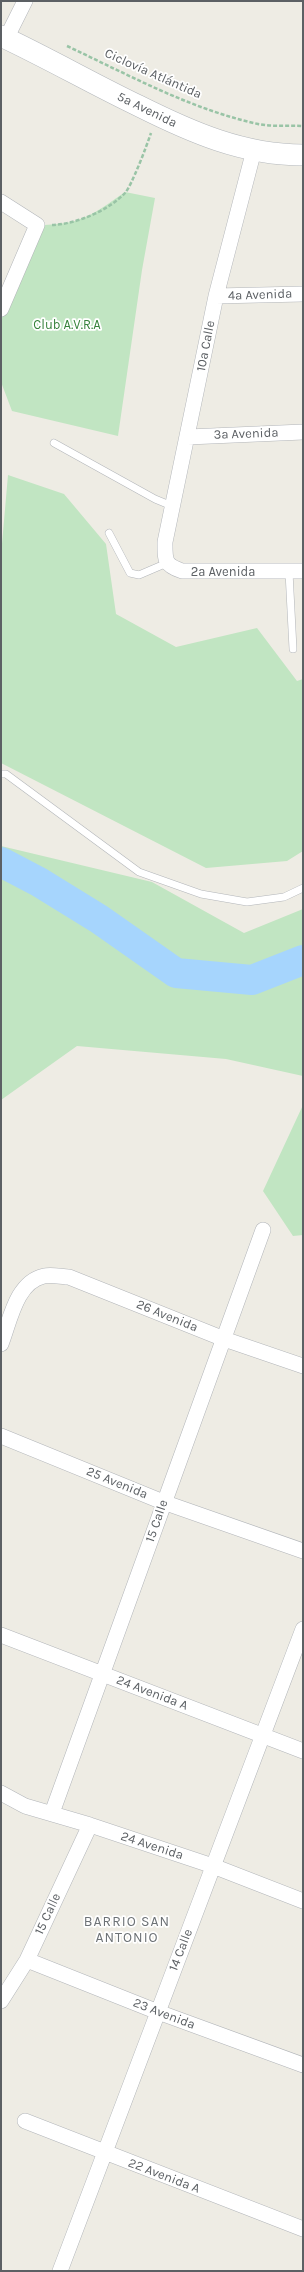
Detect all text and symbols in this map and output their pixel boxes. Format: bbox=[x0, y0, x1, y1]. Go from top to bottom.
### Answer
street label: Ciclovía Atlántida bbox=[102, 46, 204, 102]
street label: 5a Avenida bbox=[115, 89, 179, 131]
street label: 4a Avenida bbox=[228, 286, 292, 304]
park label: Club A.V.R.A bbox=[33, 317, 101, 333]
street label: 10a Calle bbox=[193, 319, 219, 373]
street label: 3a Avenida bbox=[213, 425, 279, 443]
street label: 2a Avenida bbox=[191, 564, 255, 580]
street label: 26 Avenida bbox=[134, 1297, 200, 1335]
street label: 25 Avenida bbox=[84, 1464, 150, 1502]
street label: 15 Calle bbox=[142, 1498, 172, 1544]
street label: 24 Avenida A bbox=[114, 1672, 190, 1714]
street label: 24 Avenida bbox=[119, 1829, 185, 1863]
street label: 15 Calle bbox=[32, 1891, 64, 1937]
district label: BARRIO SAN ANTONIO bbox=[84, 1914, 170, 1946]
street label: 14 Calle bbox=[166, 1927, 196, 1973]
street label: 23 Avenida bbox=[131, 1995, 197, 2033]
street label: 22 Avenida A bbox=[126, 2155, 202, 2197]

